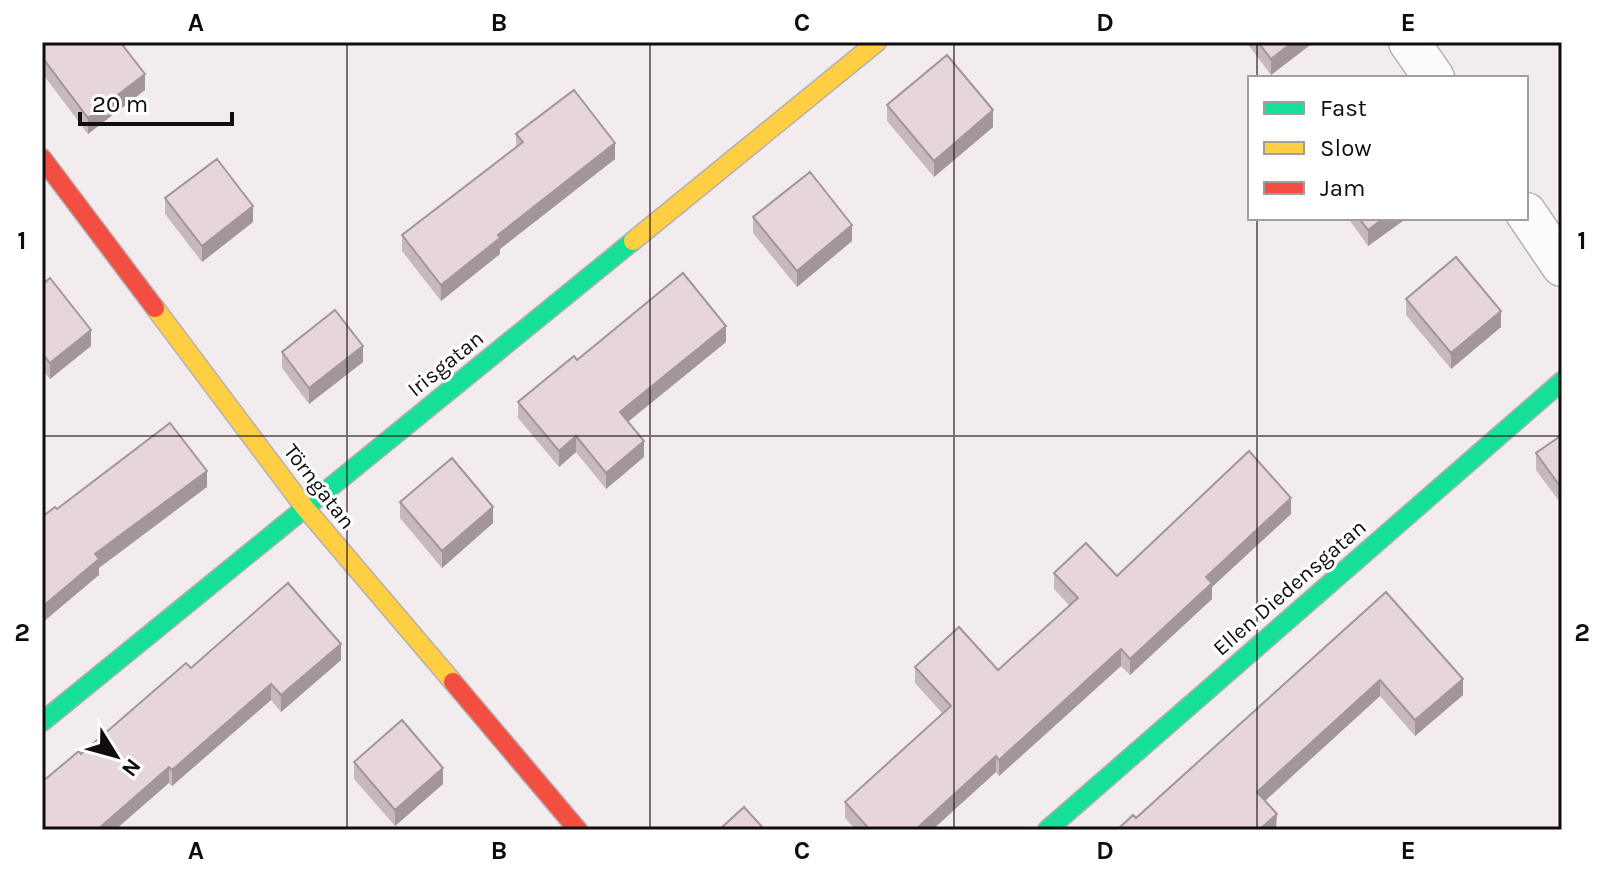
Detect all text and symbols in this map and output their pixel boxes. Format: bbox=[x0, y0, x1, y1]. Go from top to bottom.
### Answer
text: A bbox=[188, 7, 204, 38]
text: B bbox=[491, 7, 507, 38]
text: C bbox=[794, 7, 810, 38]
text: D bbox=[1096, 7, 1114, 38]
text: E bbox=[1400, 7, 1416, 38]
scale bar bbox=[80, 76, 232, 126]
legend bbox=[1248, 76, 1528, 220]
text: 20 m bbox=[92, 90, 148, 118]
text: Fast bbox=[1320, 94, 1367, 122]
text: Slow bbox=[1320, 134, 1372, 162]
text: Jam bbox=[1320, 174, 1365, 202]
text: 1 bbox=[17, 225, 27, 256]
text: 1 bbox=[1577, 225, 1587, 256]
street label: Irisgatan bbox=[402, 325, 489, 402]
street label: Törngatan bbox=[278, 439, 360, 534]
street label: Ellen Diedensgatan bbox=[1208, 514, 1371, 661]
text: 2 bbox=[14, 617, 30, 648]
text: 2 bbox=[1574, 617, 1590, 648]
north arrow bbox=[76, 716, 156, 796]
text: N bbox=[116, 753, 146, 782]
text: A bbox=[188, 835, 204, 866]
text: B bbox=[491, 835, 507, 866]
text: C bbox=[794, 835, 810, 866]
text: D bbox=[1096, 835, 1114, 866]
text: E bbox=[1400, 835, 1416, 866]

